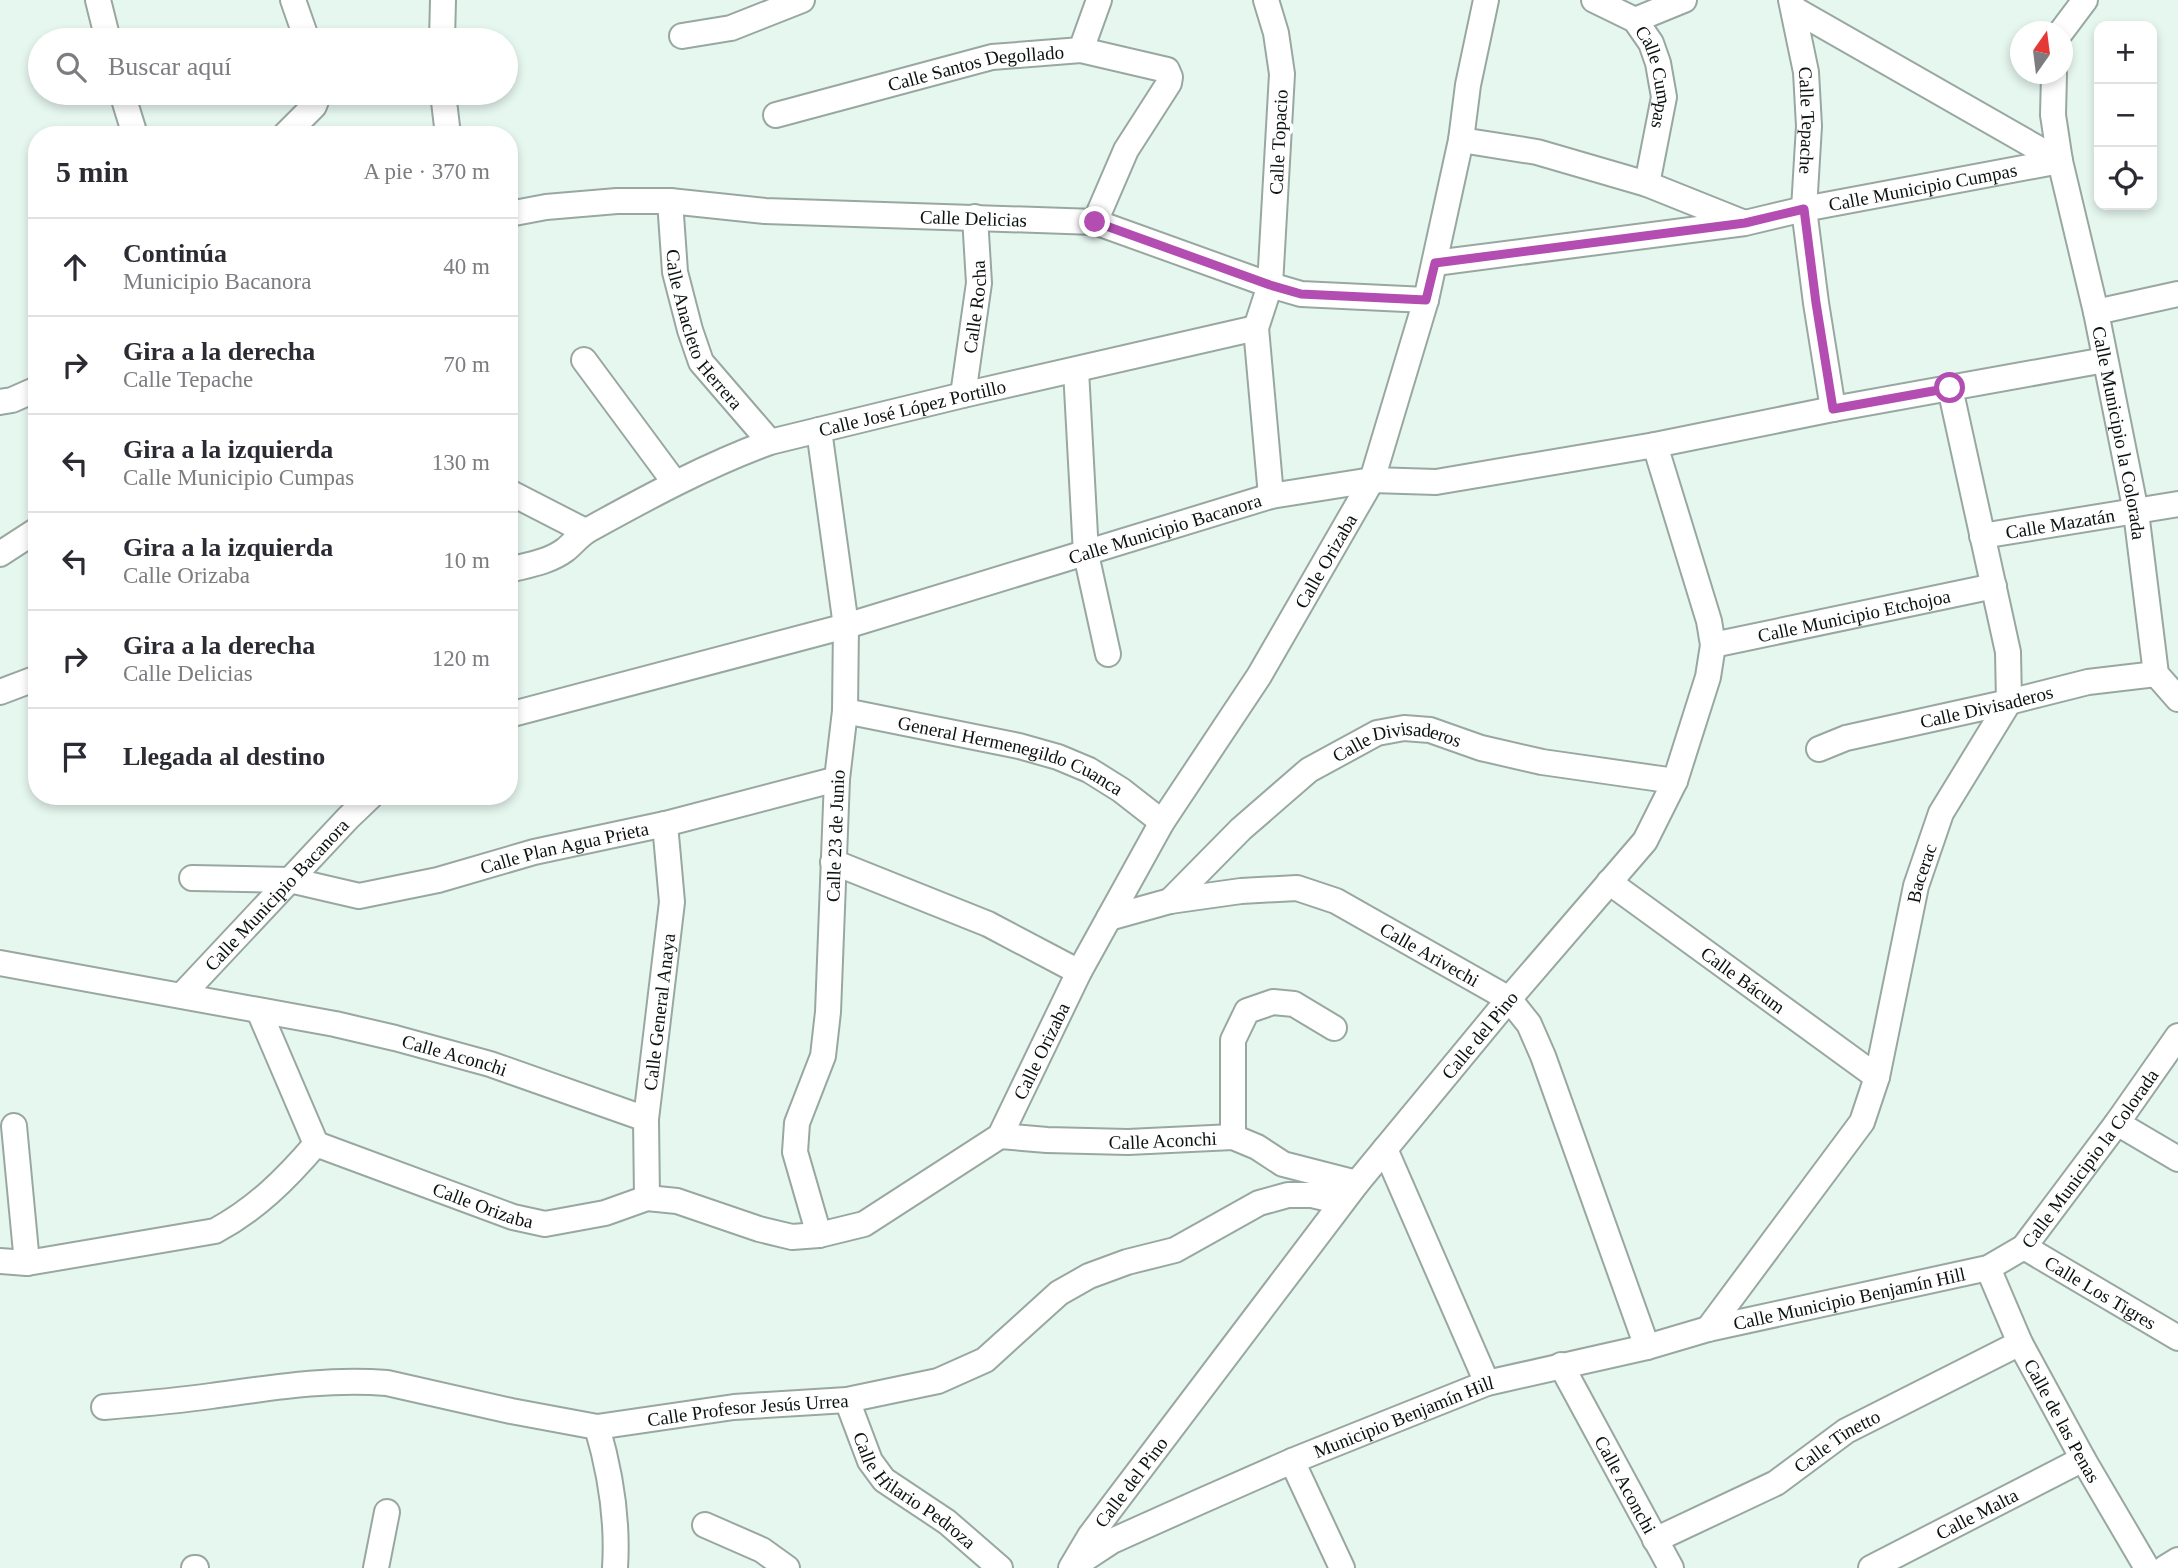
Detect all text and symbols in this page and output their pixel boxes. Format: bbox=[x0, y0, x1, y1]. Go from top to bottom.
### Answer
north arrow bbox=[2010, 21, 2073, 84]
map controls bbox=[2094, 21, 2157, 210]
button: + bbox=[2094, 21, 2157, 84]
street label: Calle Cumpas bbox=[1631, 22, 1675, 131]
search box bbox=[28, 28, 518, 105]
street label: Calle Santos Degollado bbox=[886, 41, 1065, 95]
icon: search bbox=[52, 48, 90, 86]
text: Buscar aquí bbox=[108, 52, 231, 81]
street label: Calle Tepache bbox=[1795, 66, 1819, 175]
button: − bbox=[2094, 84, 2157, 147]
street label: Calle Topacio bbox=[1265, 89, 1292, 195]
button: locate bbox=[2094, 147, 2157, 210]
text: 5 min bbox=[56, 155, 129, 188]
text: A pie · 370 m bbox=[364, 159, 490, 184]
street label: Calle Municipio Cumpas bbox=[1827, 159, 2019, 215]
street label: Calle Delicias bbox=[920, 206, 1027, 231]
route end bbox=[1079, 206, 1110, 237]
text: Continúa bbox=[123, 239, 227, 268]
icon: ahead bbox=[56, 248, 94, 286]
street label: Calle Anacleto Herrera bbox=[662, 249, 747, 414]
text: 40 m bbox=[443, 254, 490, 279]
street label: Calle Rocha bbox=[959, 259, 990, 355]
text: Municipio Bacanora bbox=[123, 269, 311, 294]
street label: Calle Municipio la Colorada bbox=[2088, 325, 2149, 541]
text: Gira a la derecha bbox=[123, 337, 315, 366]
icon: right bbox=[56, 346, 94, 384]
text: 70 m bbox=[443, 352, 490, 377]
text: Calle Tepache bbox=[123, 367, 253, 392]
route start bbox=[1934, 372, 1965, 403]
street label: Calle José López Portillo bbox=[817, 376, 1008, 441]
text: Gira a la izquierda bbox=[123, 435, 333, 464]
icon: left bbox=[56, 444, 94, 482]
text: 130 m bbox=[432, 450, 490, 475]
text: Calle Municipio Cumpas bbox=[123, 465, 354, 490]
street label: Calle Municipio Bacanora bbox=[1066, 489, 1265, 568]
street label: Calle Mazatán bbox=[2004, 504, 2117, 543]
street label: Calle Orizaba bbox=[1290, 510, 1361, 612]
text: Gira a la izquierda bbox=[123, 533, 333, 562]
icon: left bbox=[56, 542, 94, 580]
text: 10 m bbox=[443, 548, 490, 573]
text: Calle Orizaba bbox=[123, 563, 250, 588]
street label: Calle Municipio Etchojoa bbox=[1756, 585, 1953, 646]
text: Gira a la derecha bbox=[123, 631, 315, 660]
icon: right bbox=[56, 640, 94, 678]
text: 120 m bbox=[432, 646, 490, 671]
text: Calle Delicias bbox=[123, 661, 253, 686]
street label: Calle Divisaderos bbox=[1918, 681, 2055, 732]
street label: General Hermenegildo Cuanca bbox=[896, 712, 1127, 800]
street label: Calle Divisaderos bbox=[1329, 718, 1464, 766]
icon: arrive bbox=[56, 738, 94, 776]
text: Llegada al destino bbox=[123, 742, 325, 771]
street label: Calle 23 de Junio bbox=[822, 768, 849, 902]
street label: Calle Municipio Bacanora bbox=[201, 814, 353, 975]
street label: Calle Plan Agua Prieta bbox=[478, 818, 651, 878]
street label: Bacerac bbox=[1903, 841, 1941, 905]
street label: Calle Arivechi bbox=[1376, 918, 1483, 991]
street label: Calle General Anaya bbox=[639, 931, 679, 1092]
street label: Calle Bácum bbox=[1697, 943, 1789, 1018]
street label: Calle del Pino bbox=[1437, 987, 1522, 1083]
street label: Calle Orizaba bbox=[1009, 999, 1074, 1103]
street label: Calle Aconchi bbox=[400, 1030, 510, 1080]
street label: Calle Municipio la Colorada bbox=[2017, 1065, 2163, 1252]
street label: Calle Aconchi bbox=[1108, 1128, 1217, 1153]
street label: Calle Orizaba bbox=[430, 1178, 536, 1232]
street label: Calle Los Tigres bbox=[2041, 1252, 2160, 1334]
street label: Calle Municipio Benjamín Hill bbox=[1731, 1263, 1967, 1334]
street label: Calle de las Penas bbox=[2020, 1355, 2104, 1486]
street label: Municipio Benjamín Hill bbox=[1311, 1372, 1495, 1462]
street label: Calle Profesor Jesús Urrea bbox=[646, 1390, 850, 1431]
street label: Calle Tinetto bbox=[1790, 1406, 1883, 1477]
street label: Calle Hilario Pedroza bbox=[849, 1429, 980, 1554]
street label: Calle Aconchi bbox=[1590, 1432, 1660, 1537]
street label: Calle del Pino bbox=[1090, 1433, 1172, 1531]
street label: Calle Malta bbox=[1933, 1484, 2022, 1544]

